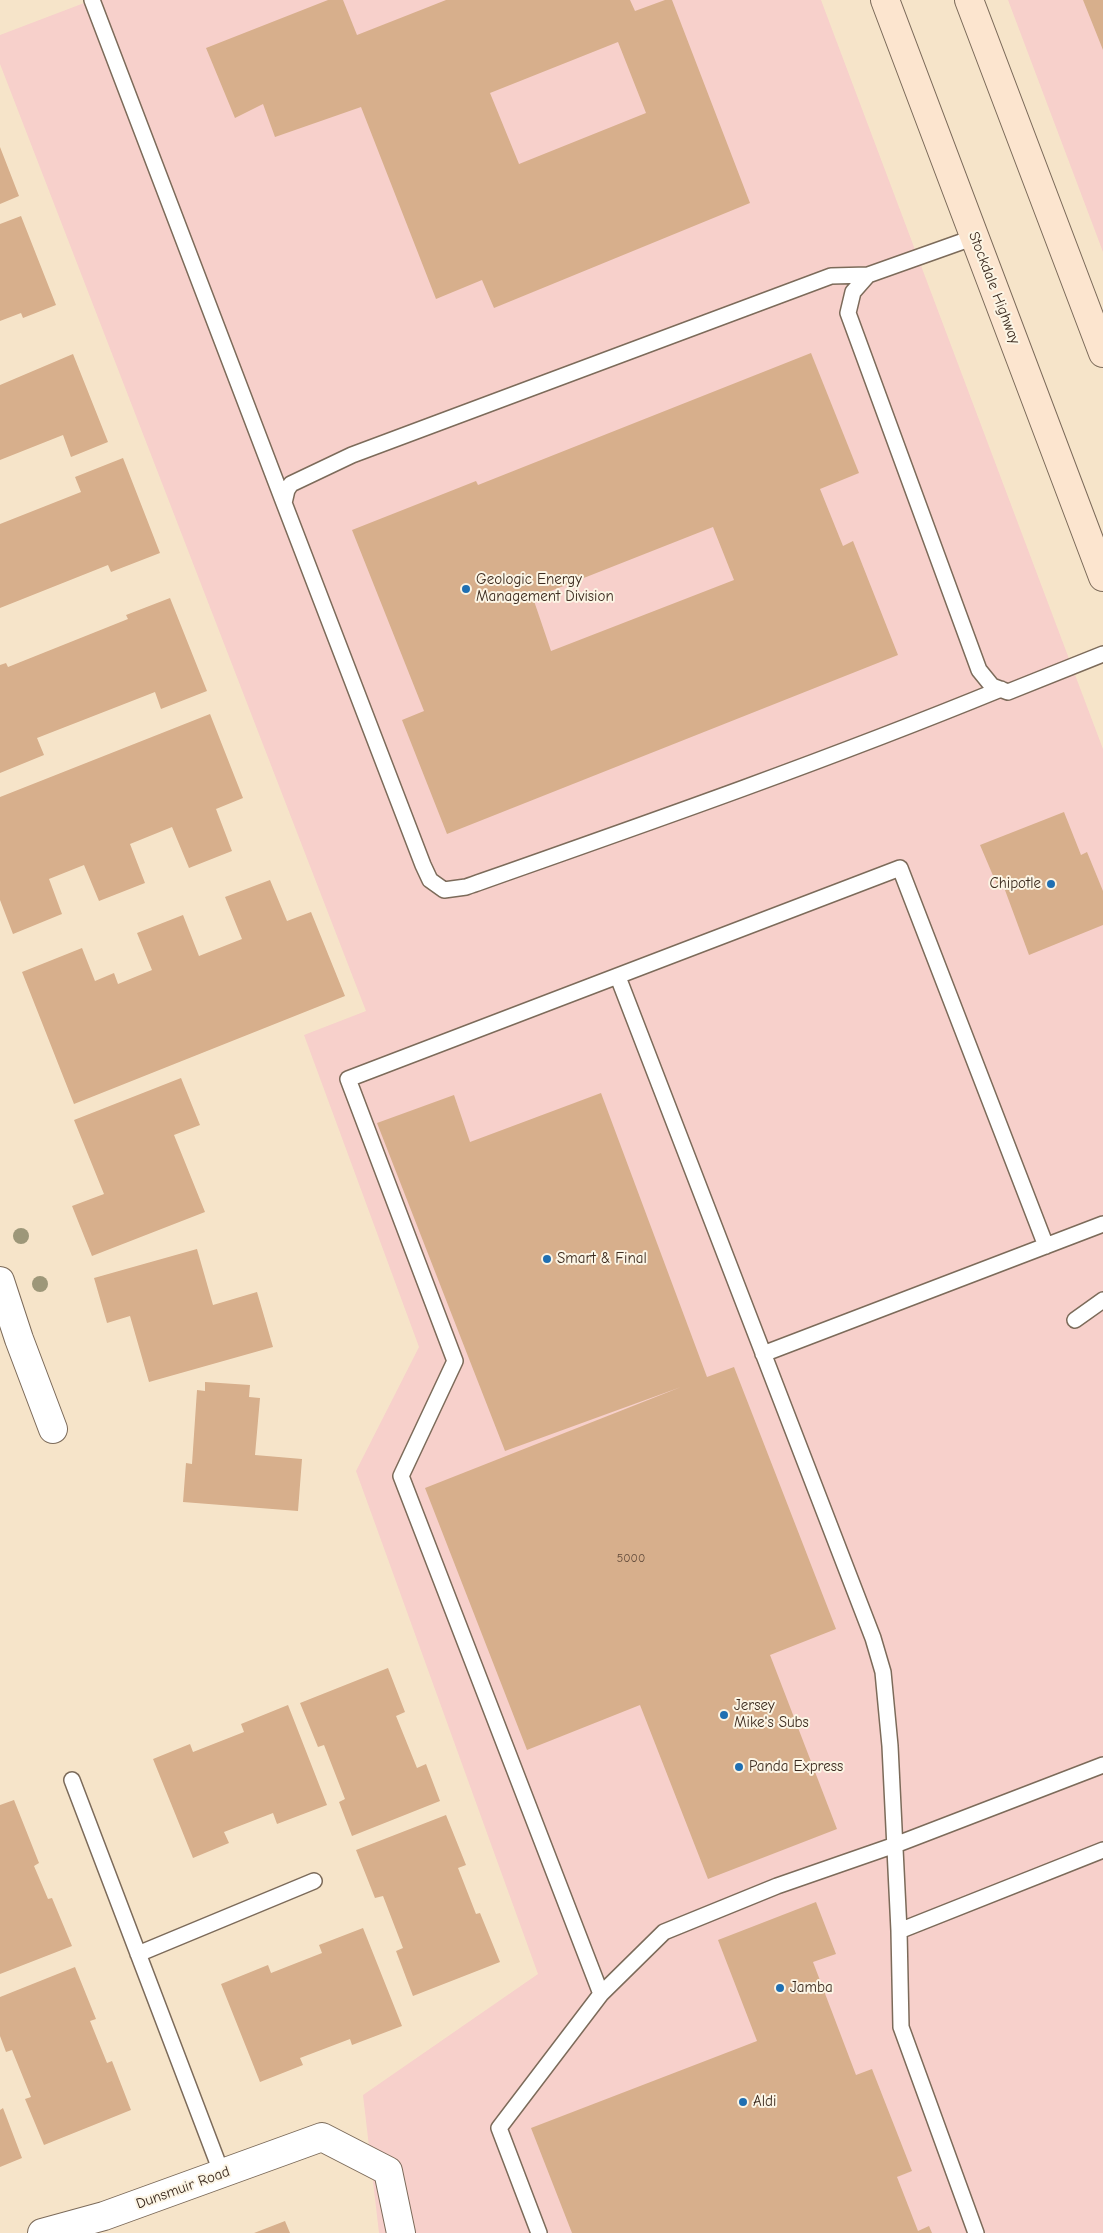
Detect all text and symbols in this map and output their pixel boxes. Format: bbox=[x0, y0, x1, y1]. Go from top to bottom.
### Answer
street label: Stockdale Highway bbox=[964, 229, 1024, 347]
place label: Geologic Energy Management Division bbox=[476, 571, 614, 606]
marker: Geologic Energy Management Division bbox=[460, 583, 472, 595]
place label: Chipotle bbox=[989, 875, 1041, 893]
marker: Chipotle bbox=[1045, 878, 1057, 890]
place label: Smart & Final bbox=[557, 1250, 647, 1268]
marker: Smart & Final bbox=[541, 1253, 553, 1265]
house number: 5000 bbox=[617, 1552, 645, 1566]
place label: Jersey Mike's Subs bbox=[734, 1697, 809, 1732]
marker: Jersey Mike's Subs bbox=[718, 1709, 730, 1721]
place label: Panda Express bbox=[749, 1758, 843, 1776]
marker: Panda Express bbox=[733, 1761, 745, 1773]
place label: Jamba bbox=[790, 1979, 833, 1997]
marker: Jamba bbox=[774, 1982, 786, 1994]
place label: Aldi bbox=[753, 2093, 776, 2111]
marker: Aldi bbox=[737, 2096, 749, 2108]
street label: Dunsmuir Road bbox=[134, 2163, 232, 2213]

